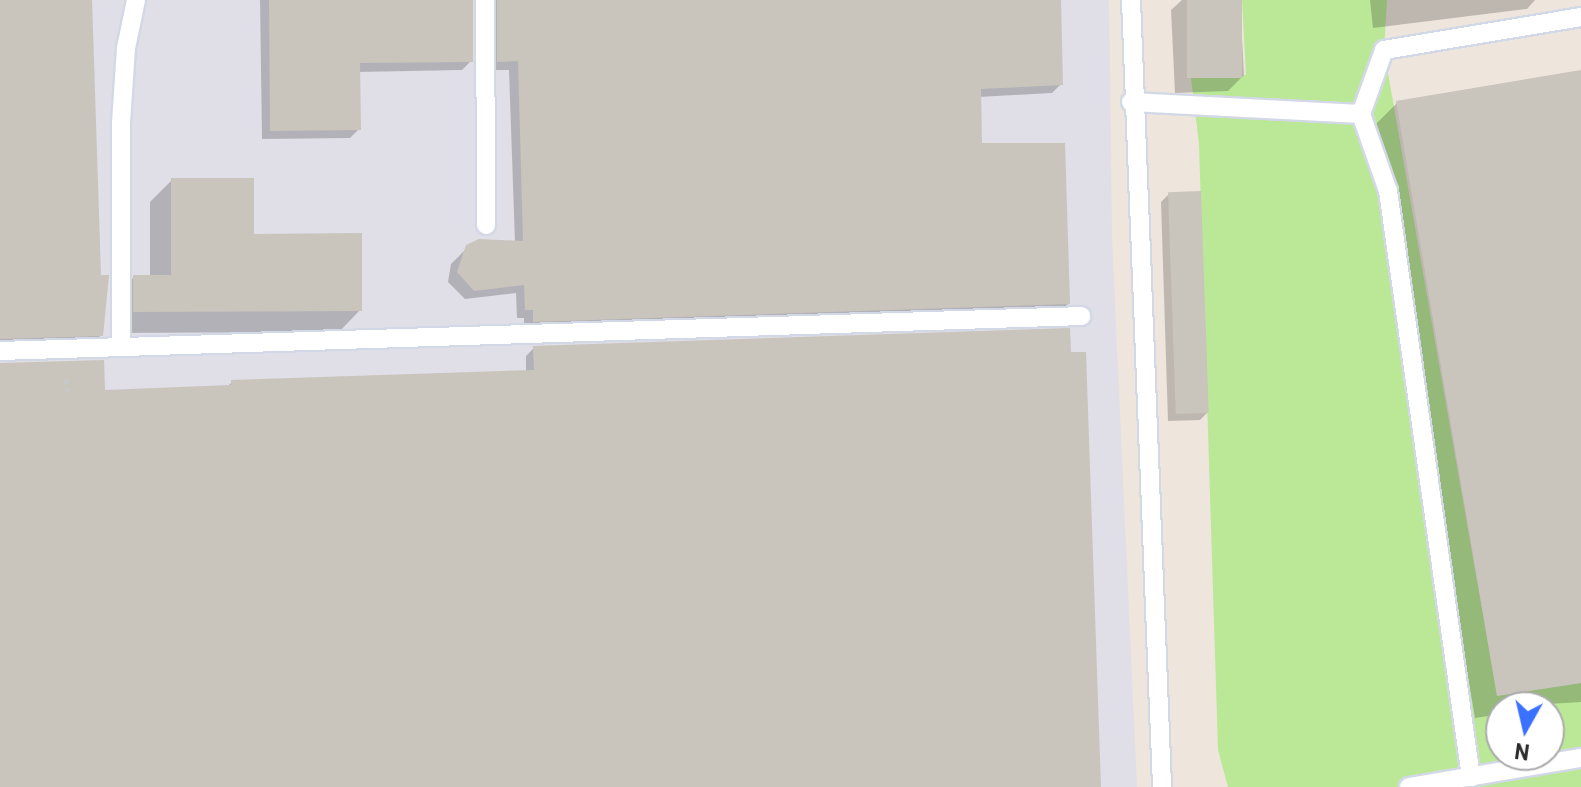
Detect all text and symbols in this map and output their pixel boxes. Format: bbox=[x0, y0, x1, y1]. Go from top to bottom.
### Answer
north arrow bbox=[1485, 691, 1565, 771]
text: N bbox=[1513, 739, 1531, 767]

